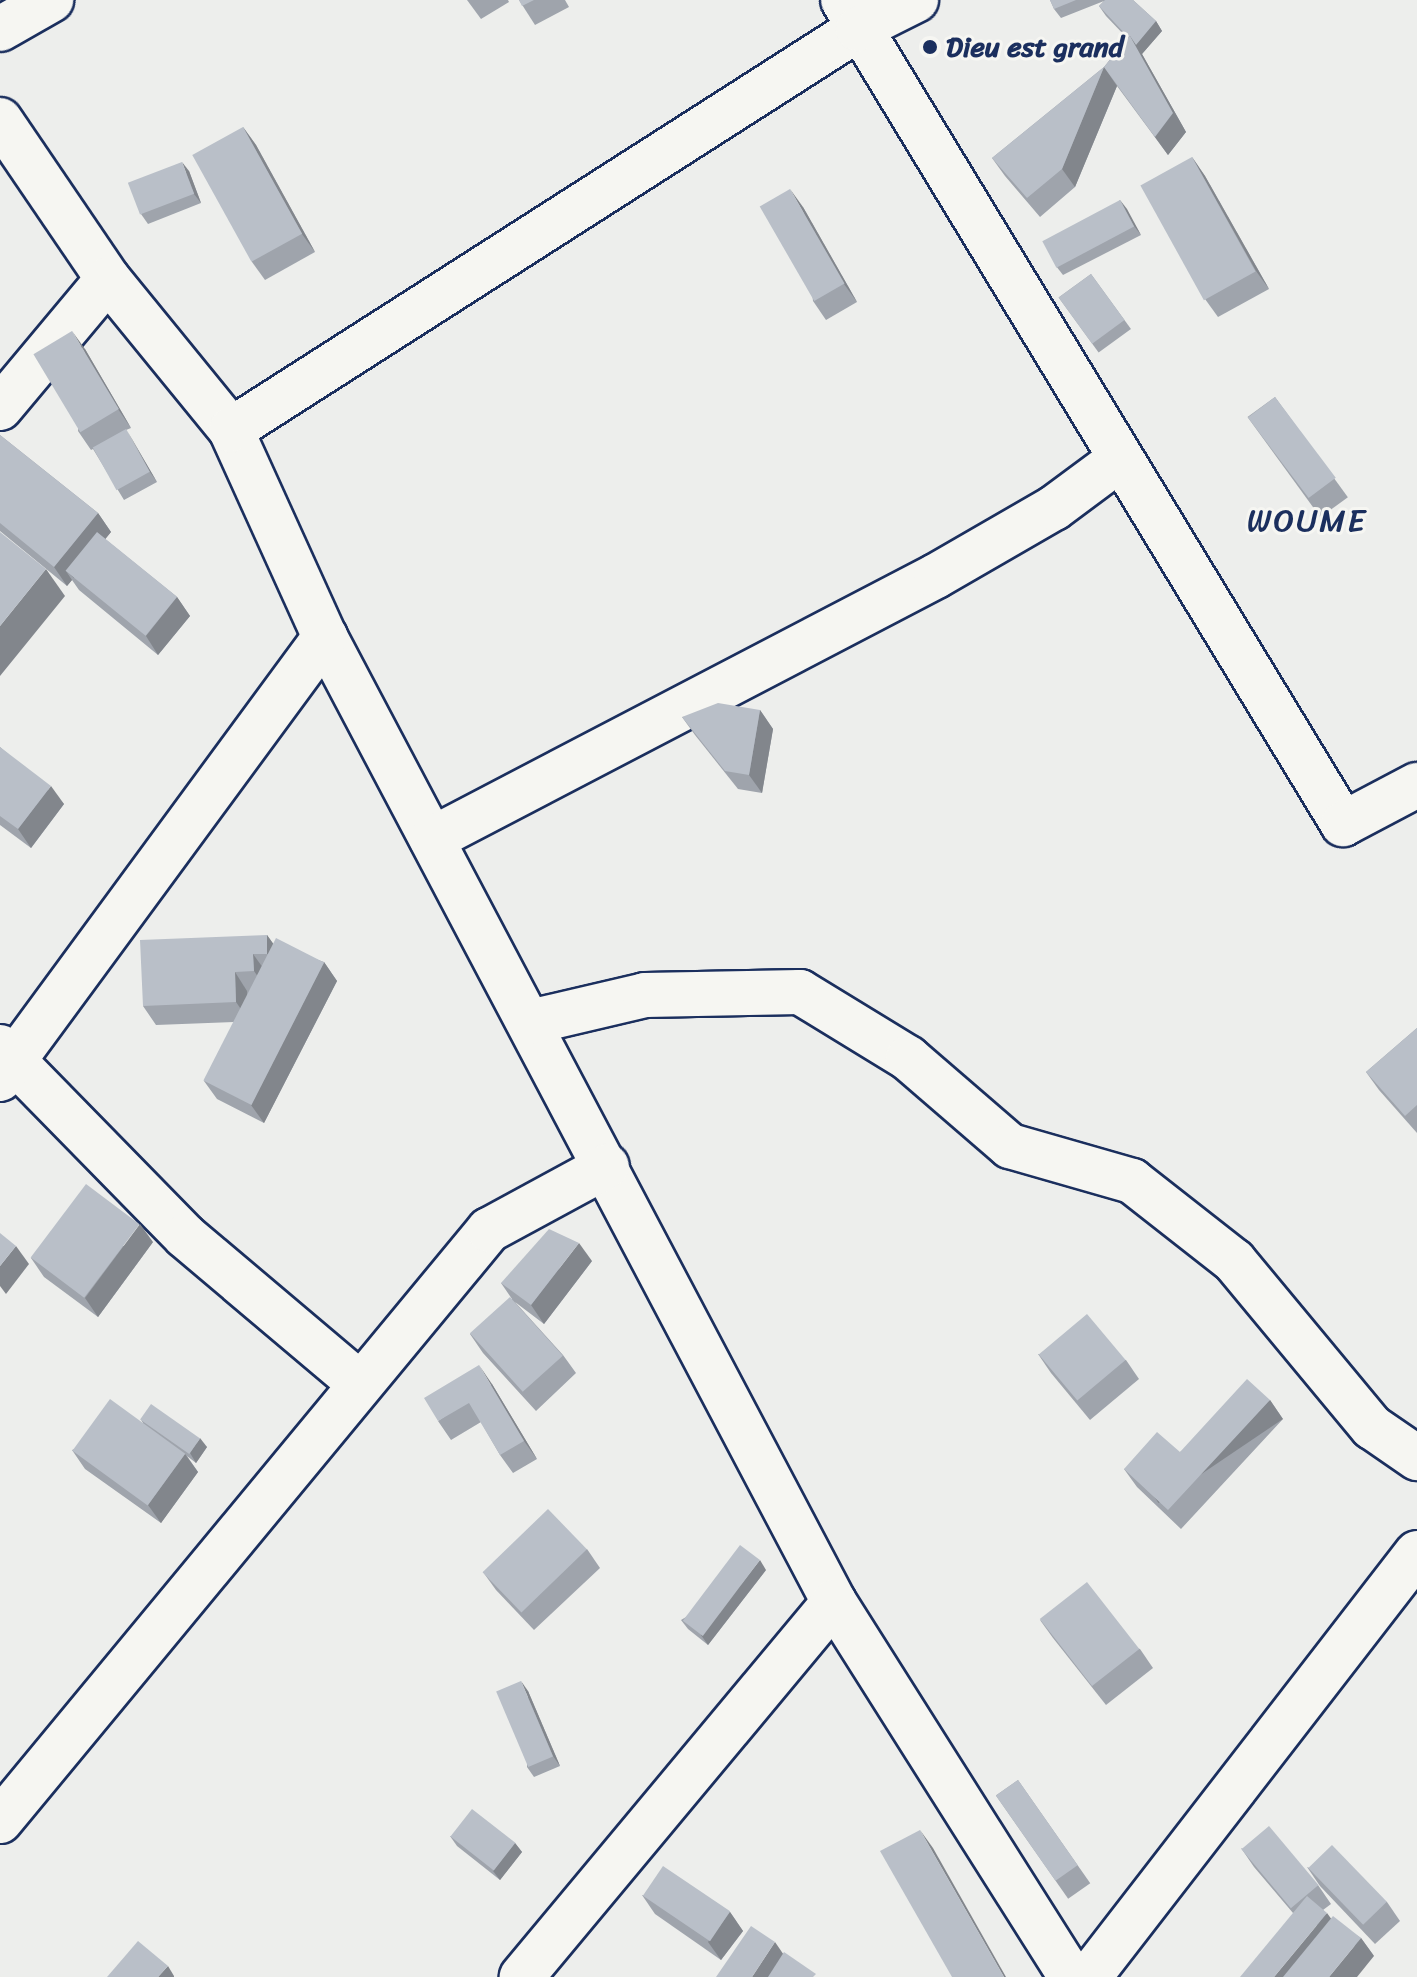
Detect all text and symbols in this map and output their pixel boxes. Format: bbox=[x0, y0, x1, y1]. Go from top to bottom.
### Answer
place label: Dieu est grand bbox=[946, 30, 1124, 64]
marker: Dieu est grand bbox=[921, 38, 939, 56]
district label: WOUME bbox=[1246, 502, 1368, 540]

